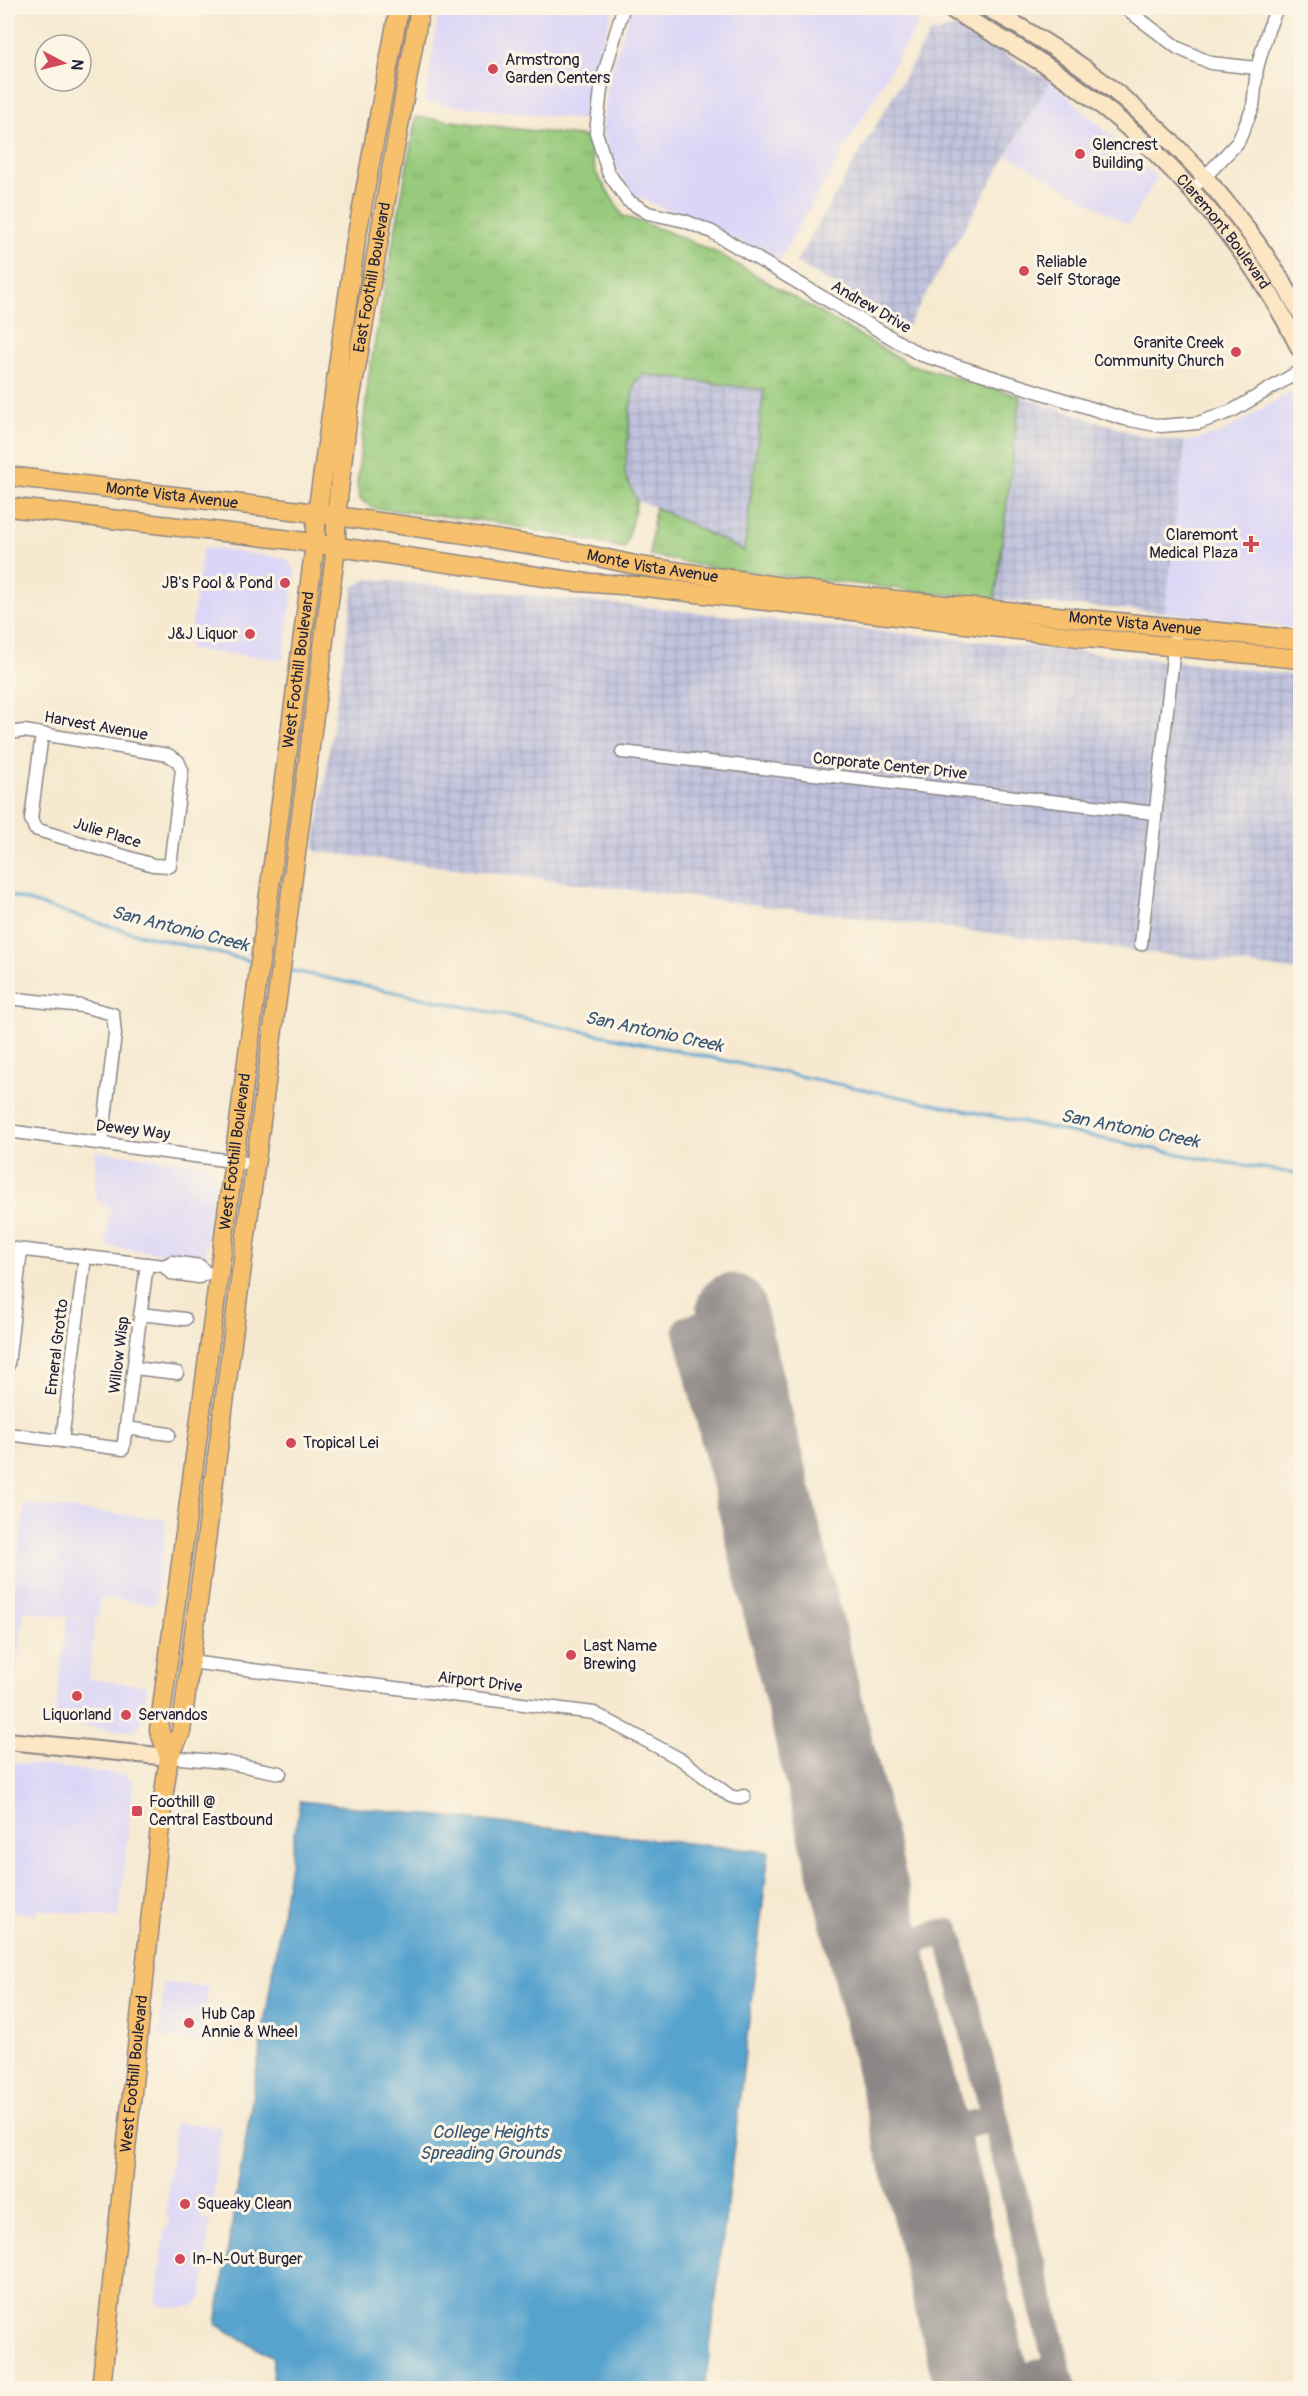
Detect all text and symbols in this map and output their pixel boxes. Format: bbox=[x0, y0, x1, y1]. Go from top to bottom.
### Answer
north arrow bbox=[33, 33, 93, 93]
place label: Armstrong Garden Centers bbox=[505, 50, 610, 88]
text: N bbox=[66, 58, 87, 71]
marker: Armstrong Garden Centers bbox=[486, 62, 500, 76]
place label: Glencrest Building bbox=[1092, 135, 1158, 173]
marker: Glencrest Building bbox=[1073, 147, 1087, 161]
street label: Claremont Boulevard bbox=[1172, 170, 1274, 293]
street label: East Foothill Boulevard bbox=[349, 201, 395, 354]
place label: Reliable Self Storage bbox=[1036, 252, 1121, 290]
marker: Reliable Self Storage bbox=[1017, 264, 1031, 278]
street label: Andrew Drive bbox=[827, 276, 915, 338]
place label: Granite Creek Community Church bbox=[1094, 333, 1224, 371]
marker: Granite Creek Community Church bbox=[1229, 345, 1243, 359]
street label: Monte Vista Avenue bbox=[105, 478, 239, 513]
place label: Claremont Medical Plaza bbox=[1149, 525, 1239, 563]
marker: Claremont Medical Plaza bbox=[1242, 535, 1260, 553]
street label: Monte Vista Avenue bbox=[585, 545, 720, 587]
place label: JB's Pool & Pond bbox=[162, 573, 273, 593]
marker: JB's Pool & Pond bbox=[278, 576, 292, 590]
street label: West Foothill Boulevard bbox=[278, 590, 319, 750]
street label: Monte Vista Avenue bbox=[1068, 607, 1202, 640]
place label: J&J Liquor bbox=[167, 624, 238, 644]
marker: J&J Liquor bbox=[243, 627, 257, 641]
street label: Harvest Avenue bbox=[43, 707, 149, 745]
street label: Corporate Center Drive bbox=[812, 748, 968, 784]
street label: Julie Place bbox=[71, 813, 143, 853]
water label: San Antonio Creek bbox=[109, 901, 252, 957]
water label: San Antonio Creek bbox=[583, 1006, 726, 1058]
street label: West Foothill Boulevard bbox=[215, 1072, 255, 1231]
water label: San Antonio Creek bbox=[1059, 1104, 1202, 1154]
street label: Dewey Way bbox=[95, 1116, 172, 1145]
street label: Emeral Grotto bbox=[41, 1297, 73, 1396]
street label: Willow Wisp bbox=[104, 1315, 134, 1395]
place label: Tropical Lei bbox=[303, 1433, 379, 1453]
marker: Tropical Lei bbox=[284, 1436, 298, 1450]
place label: Last Name Brewing bbox=[583, 1636, 657, 1674]
marker: Last Name Brewing bbox=[564, 1648, 578, 1662]
street label: Airport Drive bbox=[437, 1667, 523, 1697]
marker: Liquorland bbox=[70, 1689, 84, 1703]
place label: Liquorland bbox=[42, 1705, 112, 1725]
place label: Servandos bbox=[138, 1705, 207, 1725]
marker: Servandos bbox=[119, 1708, 133, 1722]
place label: Foothill @ Central Eastbound bbox=[149, 1792, 273, 1830]
marker: Foothill @ Central Eastbound bbox=[130, 1804, 144, 1818]
street label: West Foothill Boulevard bbox=[116, 1994, 152, 2153]
place label: Hub Cap Annie & Wheel bbox=[201, 2004, 298, 2042]
marker: Hub Cap Annie & Wheel bbox=[182, 2016, 196, 2030]
water label: College Heights Spreading Grounds bbox=[419, 2121, 562, 2165]
place label: Squeaky Clean bbox=[197, 2194, 292, 2214]
marker: Squeaky Clean bbox=[178, 2197, 192, 2211]
place label: In-N-Out Burger bbox=[192, 2249, 303, 2269]
marker: In-N-Out Burger bbox=[173, 2252, 187, 2266]

